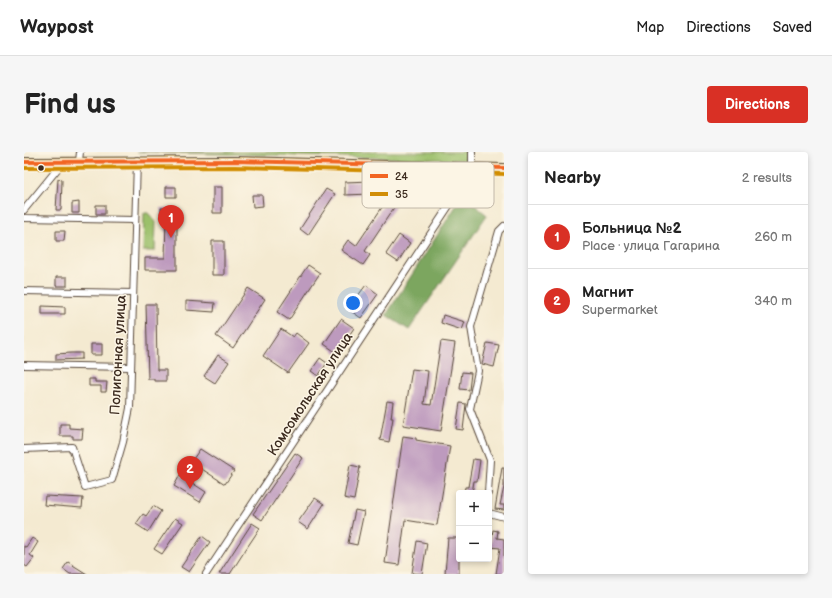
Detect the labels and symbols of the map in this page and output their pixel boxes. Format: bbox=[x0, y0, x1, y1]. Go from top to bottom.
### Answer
legend bbox=[362, 162, 494, 208]
unlabelled marker bbox=[36, 163, 46, 173]
text: 24 bbox=[395, 170, 408, 183]
text: 35 bbox=[395, 188, 408, 201]
pin: 1 bbox=[158, 205, 184, 238]
your location bbox=[343, 293, 363, 313]
street label: Полигонная улица bbox=[106, 294, 130, 415]
street label: Комсомольская улица bbox=[264, 329, 357, 459]
pin: 2 bbox=[177, 456, 203, 489]

